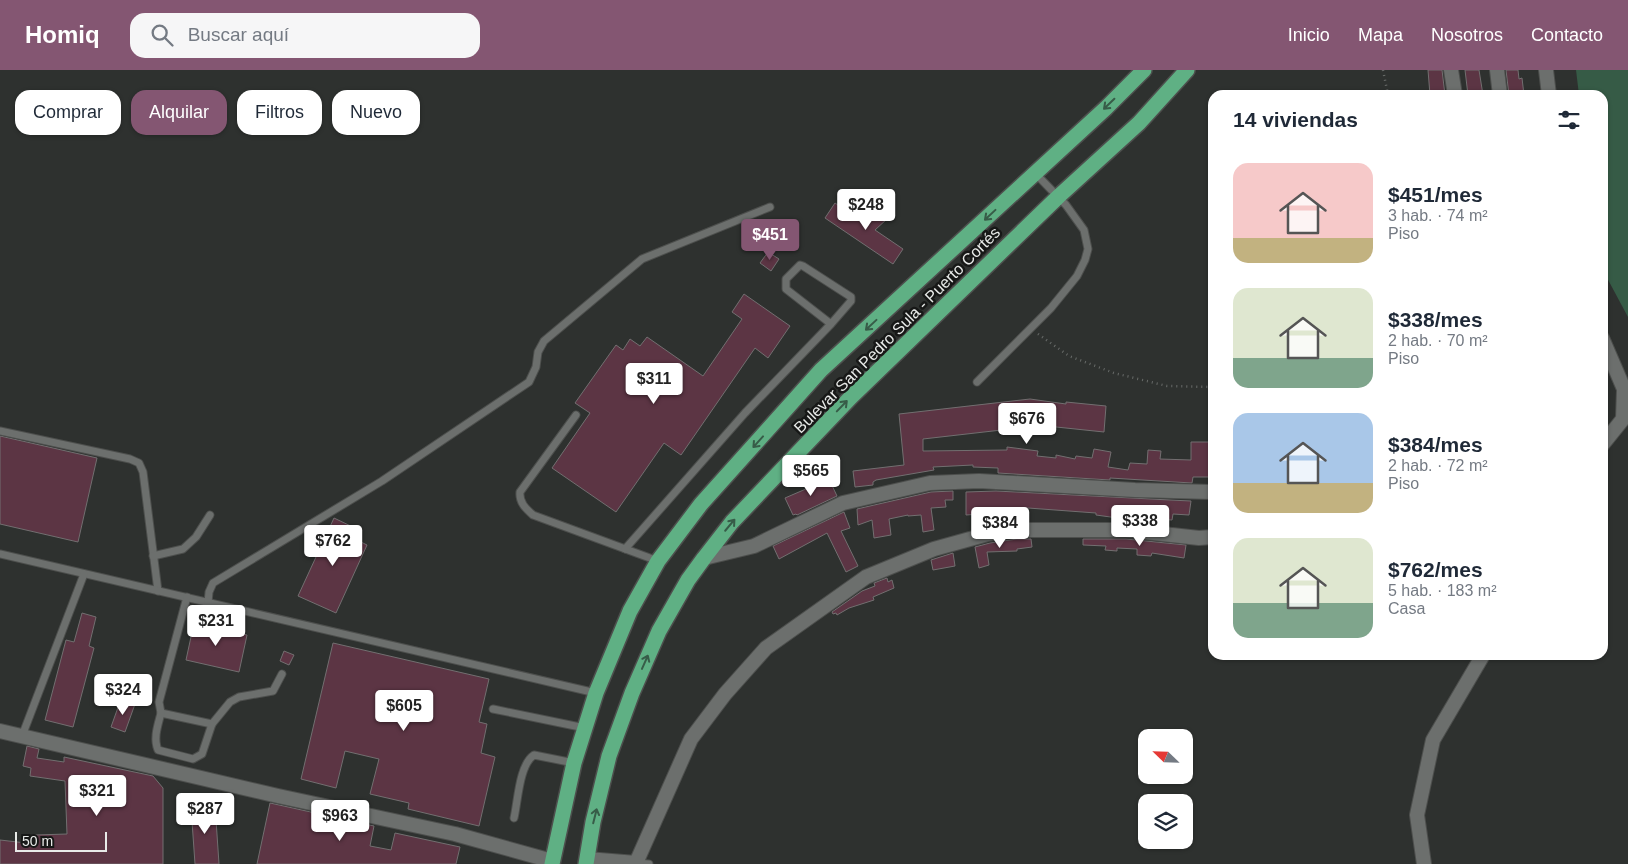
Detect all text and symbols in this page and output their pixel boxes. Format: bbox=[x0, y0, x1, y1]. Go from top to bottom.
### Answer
search box bbox=[130, 13, 480, 58]
text: Homiq bbox=[25, 21, 100, 48]
icon: search bbox=[148, 21, 176, 49]
text: Buscar aquí bbox=[188, 24, 289, 45]
text: Inicio bbox=[1288, 25, 1330, 45]
text: Mapa bbox=[1358, 25, 1403, 45]
text: Nosotros bbox=[1431, 25, 1503, 45]
text: Contacto bbox=[1531, 25, 1603, 45]
chip: Comprar bbox=[15, 90, 121, 135]
chip: Alquilar bbox=[131, 90, 227, 135]
chip: Filtros bbox=[237, 90, 322, 135]
chip: Nuevo bbox=[332, 90, 420, 135]
one-way arrow bbox=[1104, 98, 1116, 110]
icon: filters bbox=[1555, 106, 1583, 134]
text: 14 viviendas bbox=[1233, 108, 1358, 131]
icon: home bbox=[1273, 183, 1333, 243]
text: $451/mes bbox=[1388, 183, 1483, 206]
pin: $248 bbox=[836, 189, 896, 231]
text: $248 bbox=[848, 196, 884, 213]
text: 3 hab. · 74 m² bbox=[1388, 207, 1488, 224]
one-way arrow bbox=[983, 209, 996, 220]
pin: $451 bbox=[740, 218, 800, 261]
street label: Bulevar San Pedro Sula - Puerto Cortés bbox=[791, 224, 1003, 436]
text: Piso bbox=[1388, 225, 1419, 242]
text: $451 bbox=[752, 226, 788, 243]
icon: home bbox=[1273, 308, 1333, 368]
text: $338/mes bbox=[1388, 308, 1483, 331]
one-way arrow bbox=[864, 319, 877, 331]
text: 2 hab. · 70 m² bbox=[1388, 332, 1488, 349]
text: Piso bbox=[1388, 350, 1419, 367]
pin: $311 bbox=[624, 362, 684, 405]
text: $311 bbox=[637, 370, 671, 387]
one-way arrow bbox=[836, 400, 848, 413]
pin: $676 bbox=[997, 402, 1057, 445]
text: $676 bbox=[1009, 410, 1045, 427]
icon: home bbox=[1273, 433, 1333, 493]
text: $384/mes bbox=[1388, 433, 1483, 456]
one-way arrow bbox=[752, 435, 763, 448]
pin: $565 bbox=[781, 454, 841, 497]
text: 2 hab. · 72 m² bbox=[1388, 457, 1488, 474]
text: $565 bbox=[793, 462, 829, 479]
text: Piso bbox=[1388, 475, 1419, 492]
pin: $338 bbox=[1110, 504, 1170, 547]
pin: $384 bbox=[970, 506, 1030, 549]
text: $338 bbox=[1122, 512, 1158, 529]
text: $384 bbox=[982, 514, 1018, 531]
one-way arrow bbox=[725, 518, 736, 531]
pin: $762 bbox=[303, 524, 363, 567]
text: $762 bbox=[315, 532, 351, 549]
icon: home bbox=[1273, 558, 1333, 618]
text: $762/mes bbox=[1388, 558, 1483, 581]
text: 5 hab. · 183 m² bbox=[1388, 582, 1497, 599]
text: Casa bbox=[1388, 600, 1425, 617]
pin: $231 bbox=[186, 604, 246, 647]
text: $231 bbox=[198, 612, 234, 629]
one-way arrow bbox=[641, 655, 651, 670]
pin: $324 bbox=[93, 674, 153, 716]
text: $324 bbox=[105, 681, 141, 698]
pin: $605 bbox=[374, 690, 434, 732]
text: $605 bbox=[386, 697, 422, 714]
north arrow bbox=[1138, 729, 1192, 784]
map controls bbox=[1138, 729, 1193, 849]
pin: $321 bbox=[67, 774, 127, 817]
text: $321 bbox=[79, 782, 115, 799]
pin: $287 bbox=[175, 792, 235, 835]
button: layers bbox=[1138, 794, 1193, 849]
text: $287 bbox=[187, 800, 223, 817]
pin: $963 bbox=[310, 800, 370, 842]
text: $963 bbox=[322, 807, 358, 824]
one-way arrow bbox=[591, 809, 600, 825]
scale bar bbox=[15, 829, 108, 852]
text: 50 m bbox=[22, 833, 53, 849]

